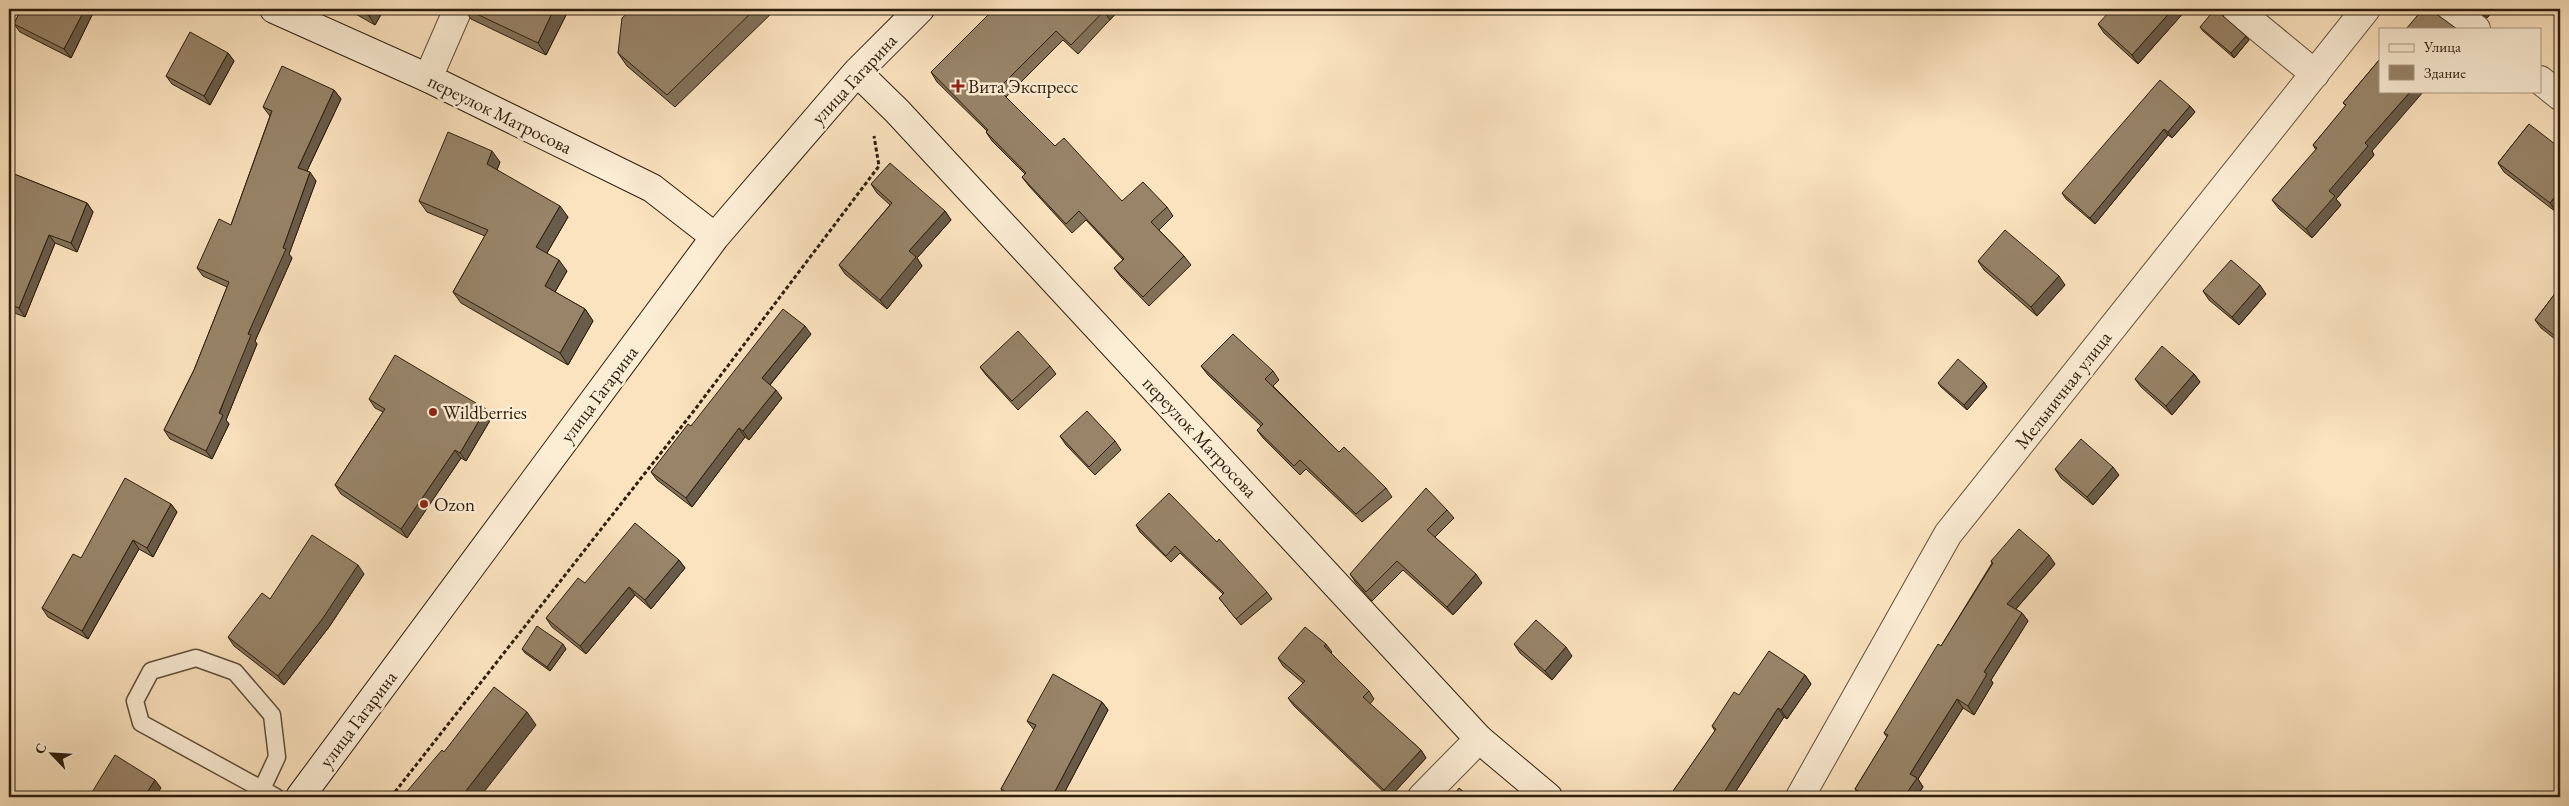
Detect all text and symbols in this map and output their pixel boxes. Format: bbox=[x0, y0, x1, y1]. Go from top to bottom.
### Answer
street label: улица Гагарина bbox=[806, 28, 903, 130]
legend bbox=[2379, 28, 2542, 92]
text: Улица bbox=[2423, 37, 2461, 56]
text: Здание bbox=[2424, 63, 2466, 82]
street label: переулок Матросова bbox=[424, 68, 577, 160]
place label: Вита Экспресс bbox=[968, 74, 1079, 99]
marker: Вита Экспресс bbox=[952, 80, 964, 92]
street label: Мельничная улица bbox=[2009, 326, 2117, 454]
street label: улица Гагарина bbox=[554, 340, 644, 448]
street label: переулок Матросова bbox=[1137, 371, 1263, 503]
place label: Wildberries bbox=[443, 400, 527, 425]
marker: Wildberries bbox=[427, 406, 439, 418]
place label: Ozon bbox=[434, 492, 475, 517]
marker: Ozon bbox=[418, 498, 430, 510]
street label: улица Гагарина bbox=[313, 665, 403, 773]
north arrow bbox=[28, 728, 78, 778]
text: С bbox=[30, 740, 51, 757]

